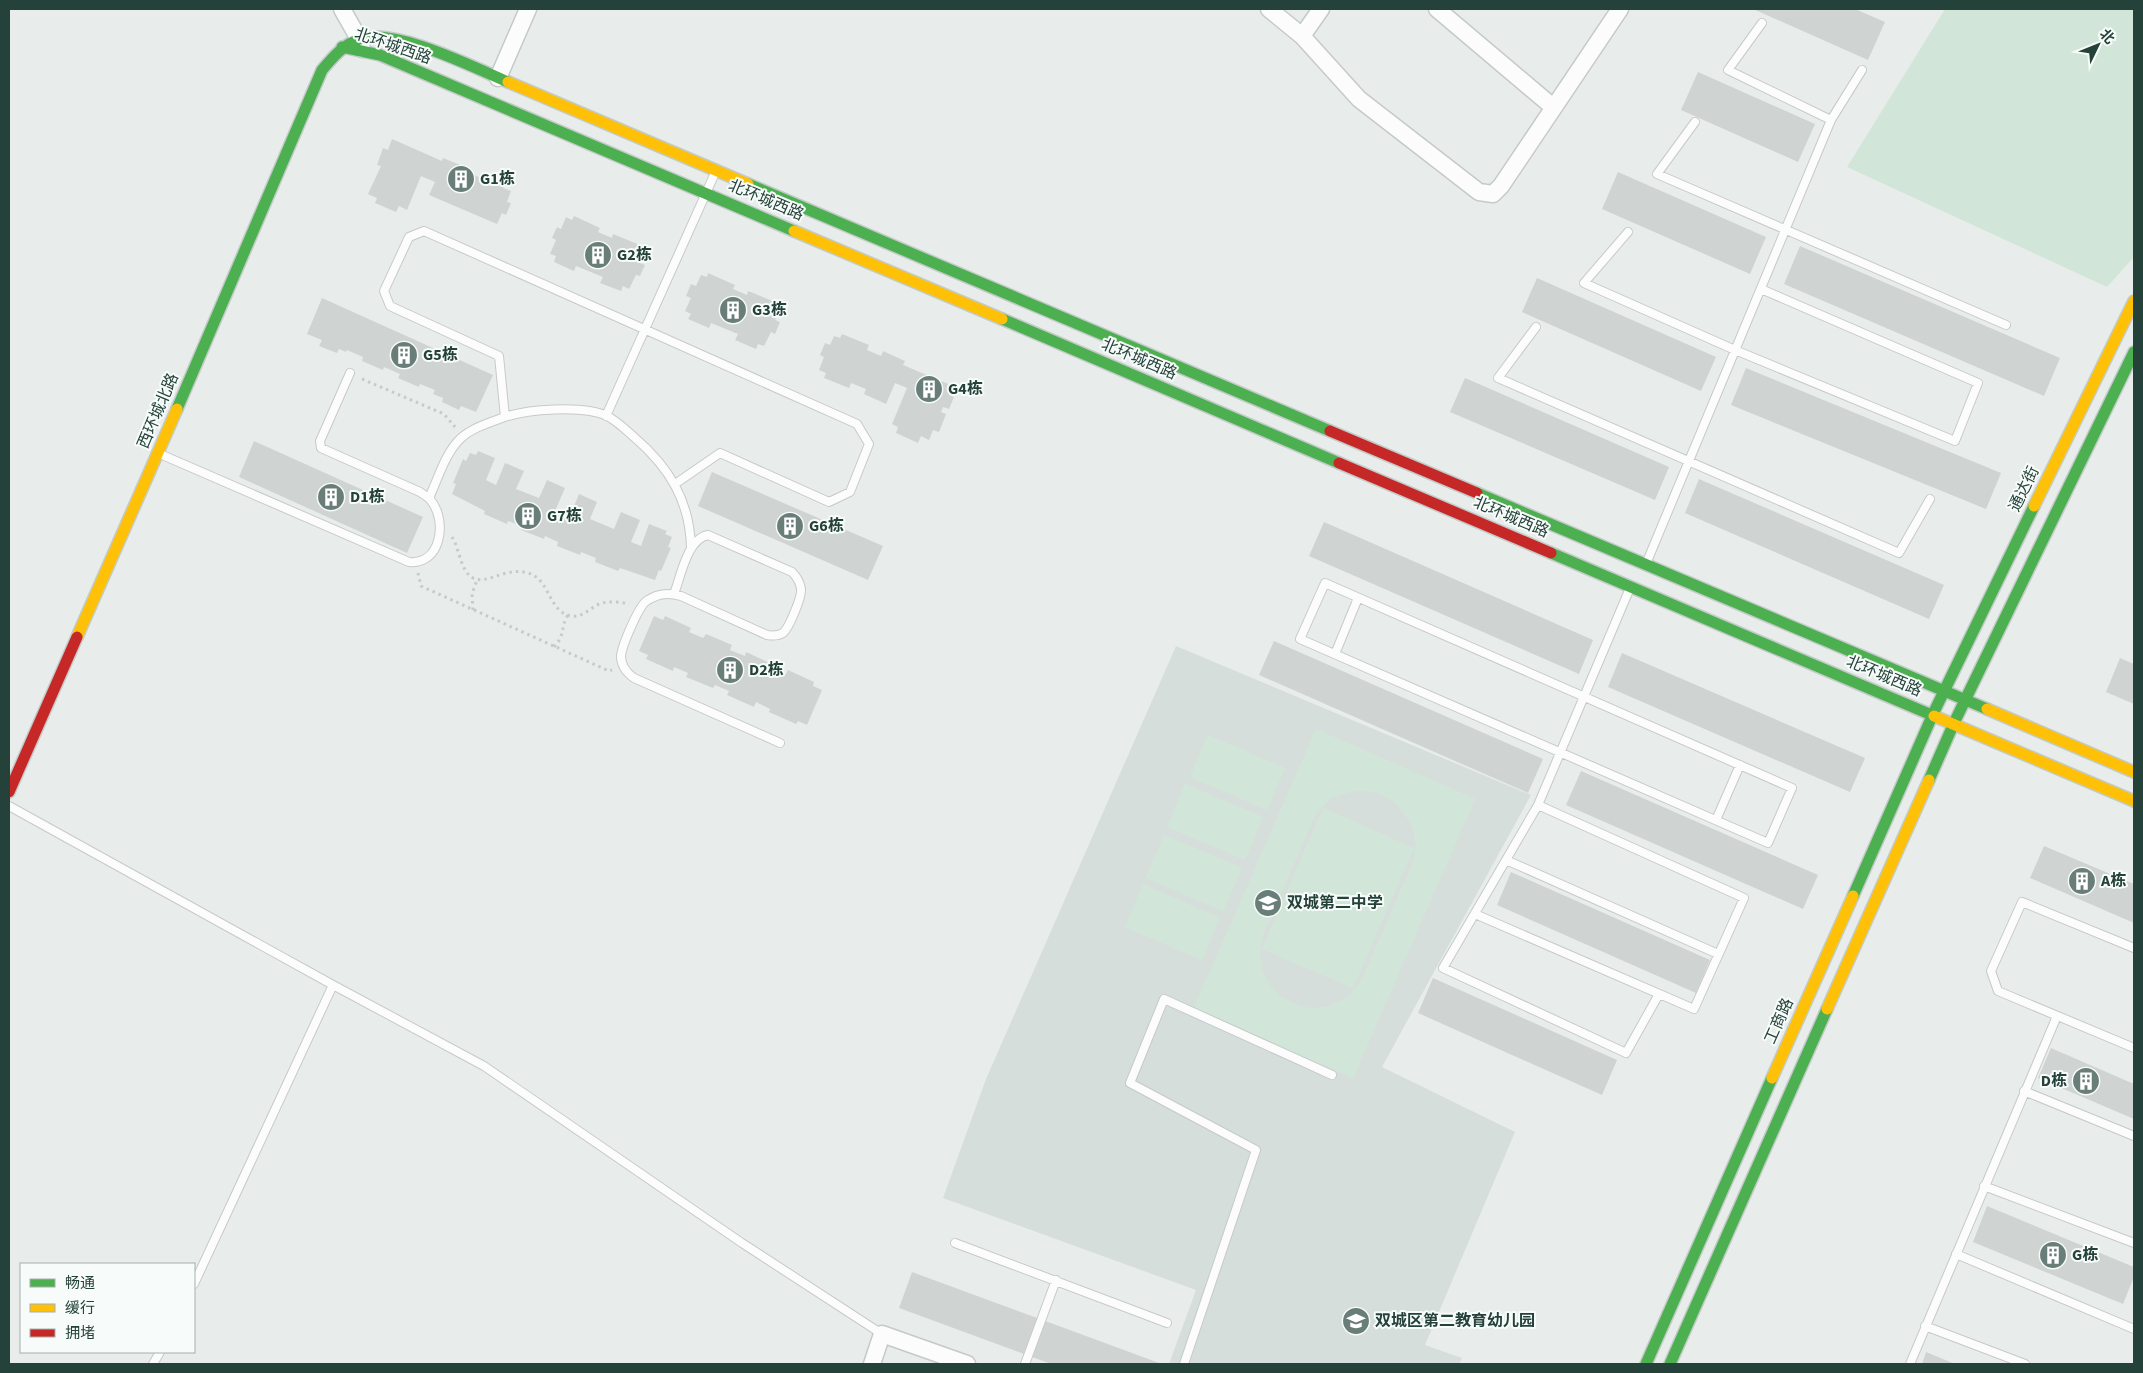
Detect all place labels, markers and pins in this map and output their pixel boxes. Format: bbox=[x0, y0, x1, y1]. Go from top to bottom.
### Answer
building icon: G1栋 bbox=[446, 164, 476, 194]
place label: G1栋 bbox=[480, 168, 515, 190]
building icon: G2栋 bbox=[583, 240, 613, 270]
place label: G2栋 bbox=[617, 244, 652, 266]
building icon: G3栋 bbox=[718, 295, 748, 325]
place label: G3栋 bbox=[752, 299, 787, 321]
building icon: G5栋 bbox=[389, 340, 419, 370]
place label: G5栋 bbox=[423, 344, 458, 366]
building icon: G4栋 bbox=[914, 374, 944, 404]
place label: G4栋 bbox=[948, 378, 983, 400]
building icon: D1栋 bbox=[316, 482, 346, 512]
place label: D1栋 bbox=[350, 486, 385, 508]
building icon: G7栋 bbox=[513, 501, 543, 531]
place label: G7栋 bbox=[547, 505, 582, 527]
building icon: G6栋 bbox=[775, 511, 805, 541]
place label: G6栋 bbox=[809, 515, 844, 537]
building icon: D2栋 bbox=[715, 655, 745, 685]
place label: D2栋 bbox=[749, 659, 784, 681]
building icon: A栋 bbox=[2067, 866, 2097, 896]
place label: A栋 bbox=[2100, 870, 2126, 892]
school or university icon: 双城第二中学 bbox=[1253, 888, 1283, 918]
place label: 双城第二中学 bbox=[1287, 892, 1383, 914]
building icon: D栋 bbox=[2071, 1066, 2101, 1096]
place label: D栋 bbox=[2041, 1070, 2067, 1092]
building icon: G栋 bbox=[2038, 1240, 2068, 1270]
place label: G栋 bbox=[2072, 1244, 2098, 1266]
school or university icon: 双城区第二教育幼儿园 bbox=[1341, 1306, 1371, 1336]
place label: 双城区第二教育幼儿园 bbox=[1375, 1310, 1535, 1332]

